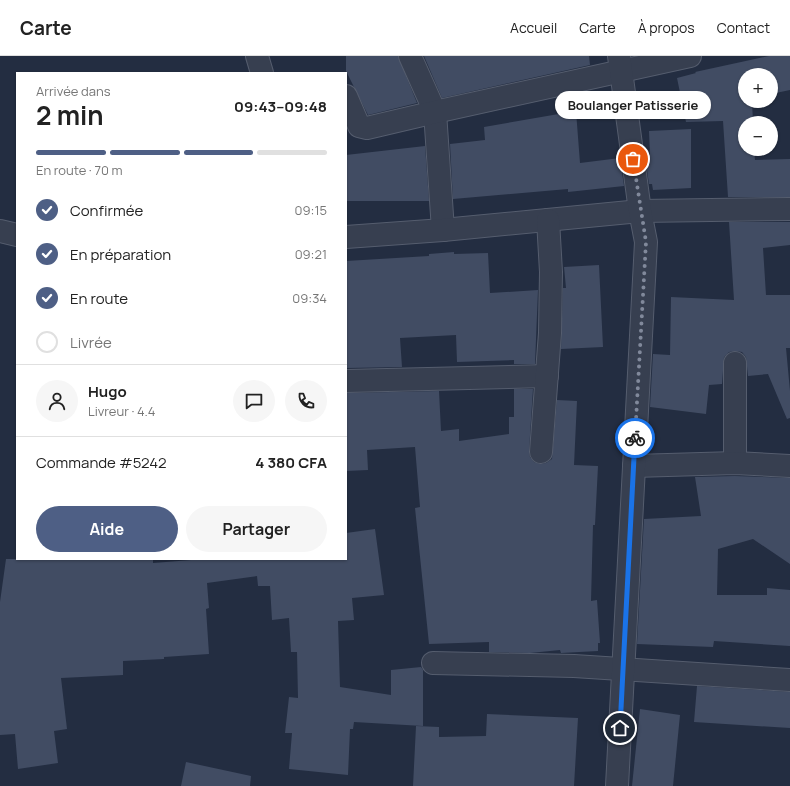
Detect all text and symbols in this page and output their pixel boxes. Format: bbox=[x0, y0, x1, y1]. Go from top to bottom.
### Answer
text: Carte bbox=[20, 15, 72, 41]
text: Accueil bbox=[510, 18, 557, 37]
text: Carte bbox=[579, 18, 616, 37]
text: À propos bbox=[638, 18, 695, 37]
text: Contact bbox=[717, 18, 770, 37]
map controls bbox=[738, 68, 778, 156]
button: + bbox=[738, 68, 778, 108]
text: Arrivée dans bbox=[36, 82, 111, 100]
callout: Boulanger Patisserie bbox=[555, 91, 711, 119]
text: 09:43–09:48 bbox=[234, 96, 327, 117]
text: Boulanger Patisserie bbox=[568, 96, 698, 114]
text: 2 min bbox=[36, 97, 104, 133]
button: − bbox=[738, 116, 778, 156]
pin bbox=[616, 142, 650, 176]
icon: bag bbox=[622, 148, 644, 170]
text: En route · 70 m bbox=[36, 161, 122, 179]
icon: check bbox=[36, 199, 58, 221]
text: Confirmée bbox=[70, 200, 143, 221]
text: 09:15 bbox=[295, 201, 327, 219]
icon: check bbox=[36, 243, 58, 265]
text: En préparation bbox=[70, 244, 171, 265]
text: 09:21 bbox=[295, 245, 327, 263]
icon: check bbox=[36, 287, 58, 309]
text: En route bbox=[70, 288, 128, 309]
text: 09:34 bbox=[292, 289, 327, 307]
text: Livrée bbox=[70, 332, 112, 353]
button: person bbox=[36, 380, 78, 422]
button: chat bbox=[233, 380, 275, 422]
button: phone bbox=[285, 380, 327, 422]
text: Hugo bbox=[88, 381, 127, 402]
text: Livreur · 4.4 bbox=[88, 402, 155, 420]
courier bbox=[615, 418, 655, 458]
icon: bike bbox=[624, 427, 646, 449]
text: Commande #5242 bbox=[36, 452, 167, 473]
text: 4 380 CFA bbox=[255, 452, 327, 473]
button: Aide bbox=[36, 506, 178, 552]
button: Partager bbox=[186, 506, 327, 552]
pin bbox=[603, 711, 637, 745]
icon: home bbox=[609, 717, 631, 739]

